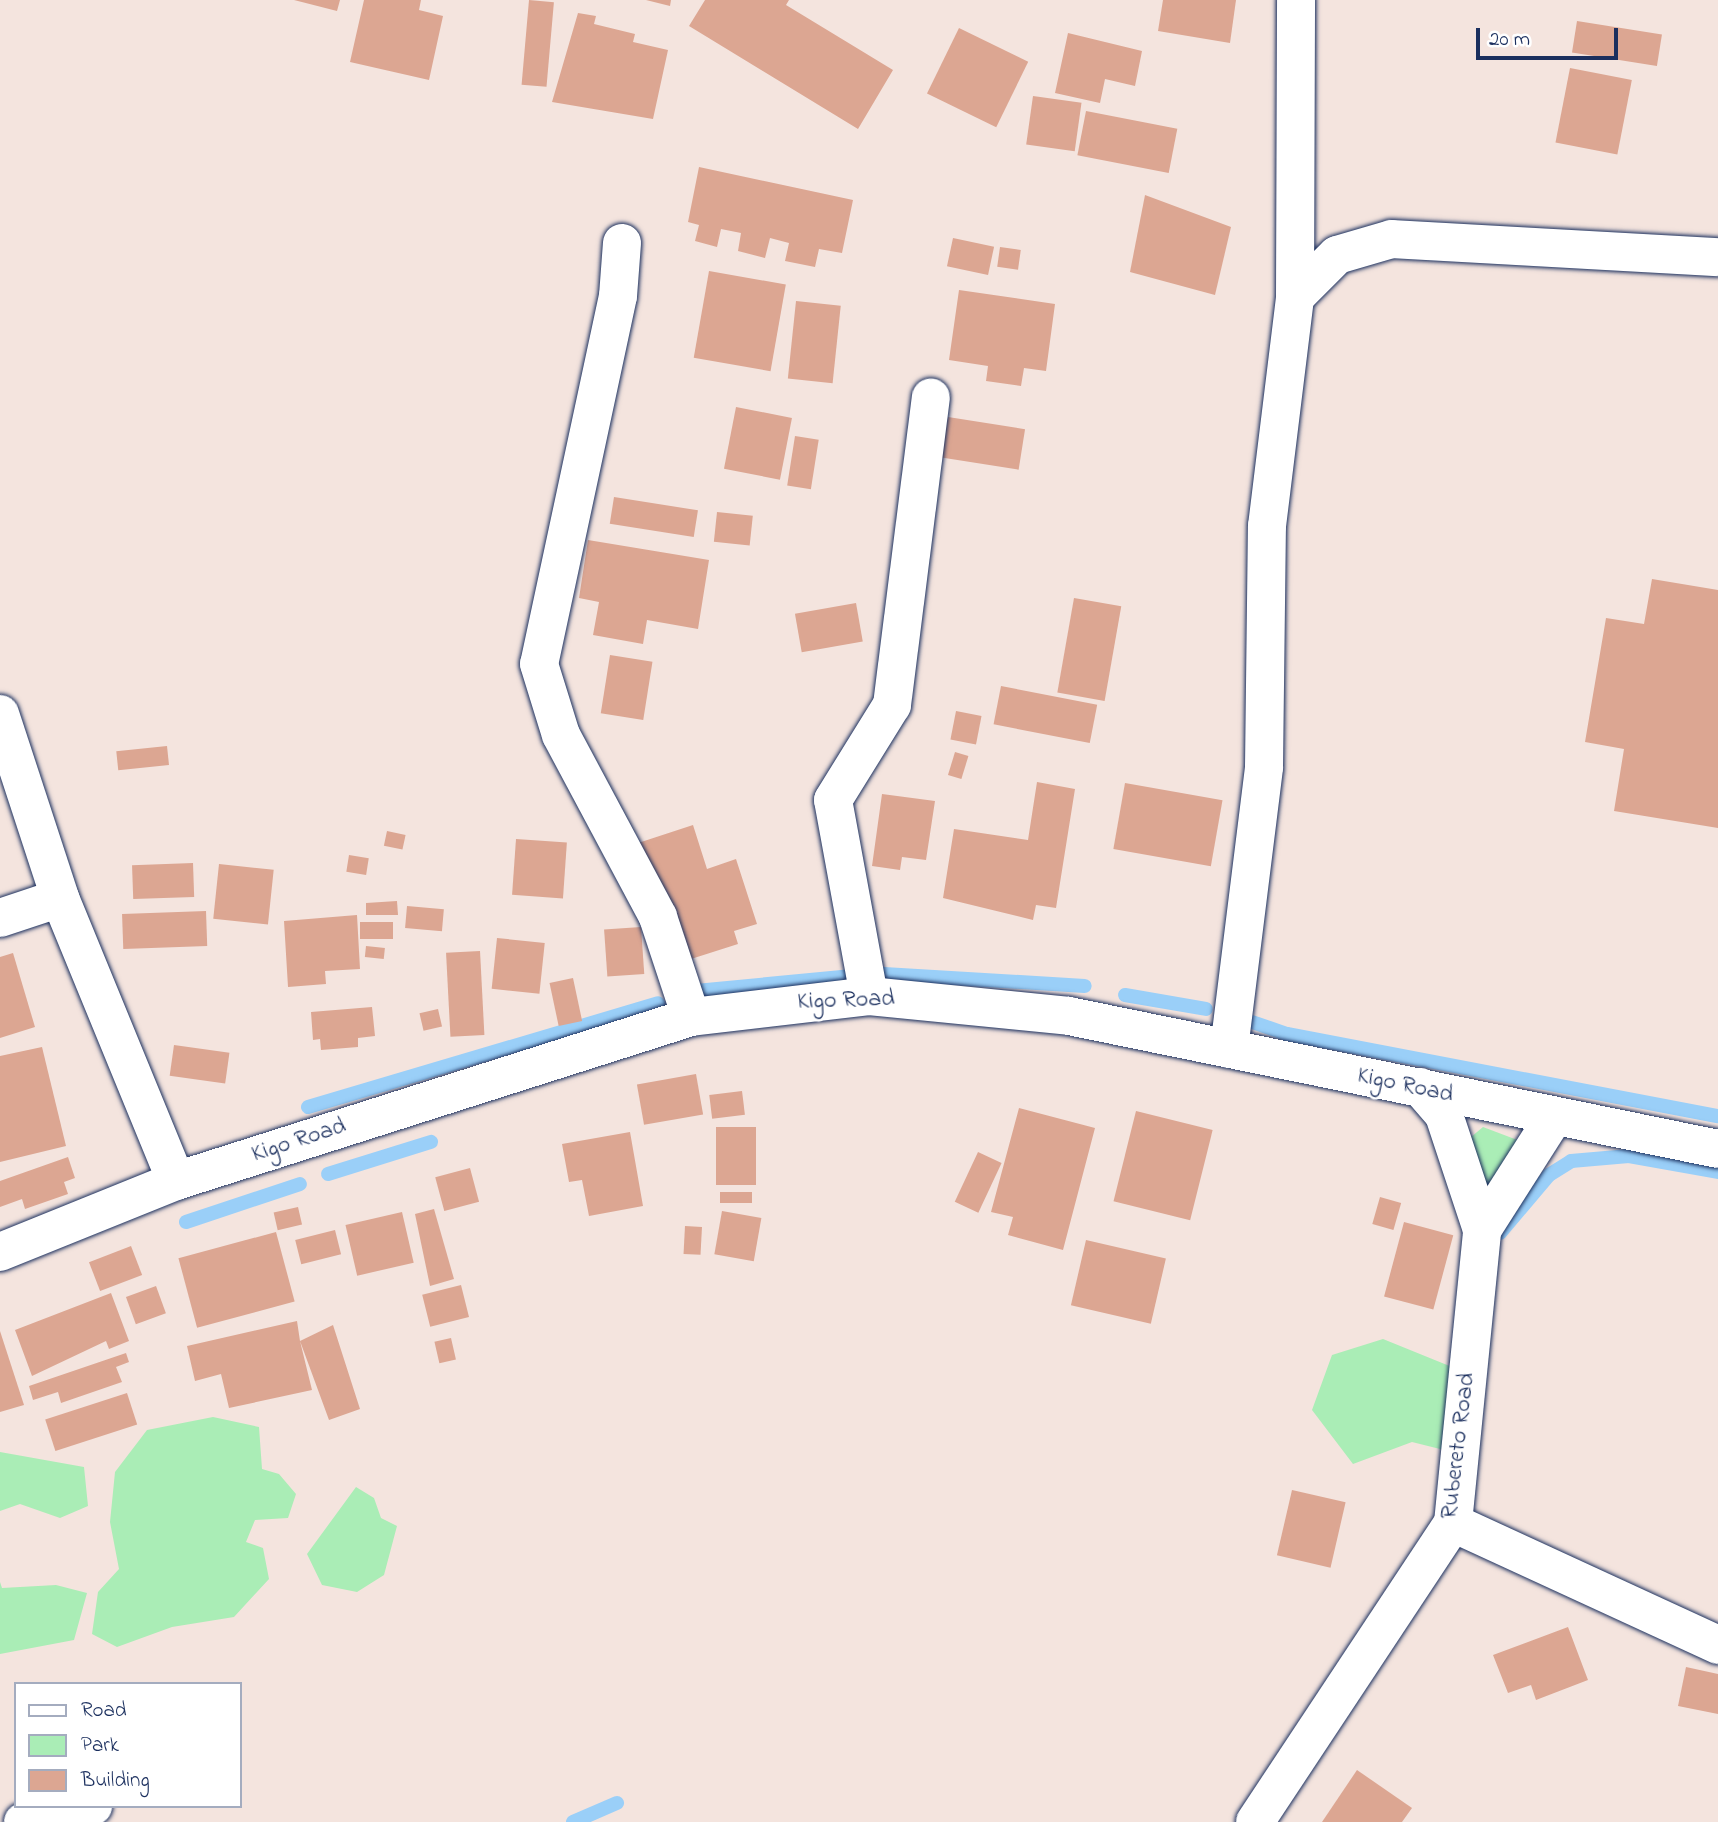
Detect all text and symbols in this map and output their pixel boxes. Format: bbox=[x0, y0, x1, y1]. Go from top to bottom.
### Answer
scale bar bbox=[1480, 14, 1622, 58]
text: 20 m bbox=[1489, 25, 1530, 55]
street label: Kigo Road bbox=[797, 985, 895, 1017]
street label: Kigo Road bbox=[1354, 1062, 1456, 1110]
street label: Kigo Road bbox=[248, 1112, 350, 1170]
street label: Rubereto Road bbox=[1436, 1371, 1482, 1521]
legend bbox=[14, 1682, 242, 1808]
text: Road bbox=[81, 1696, 127, 1726]
text: Park bbox=[81, 1731, 119, 1761]
text: Building bbox=[81, 1766, 150, 1796]

